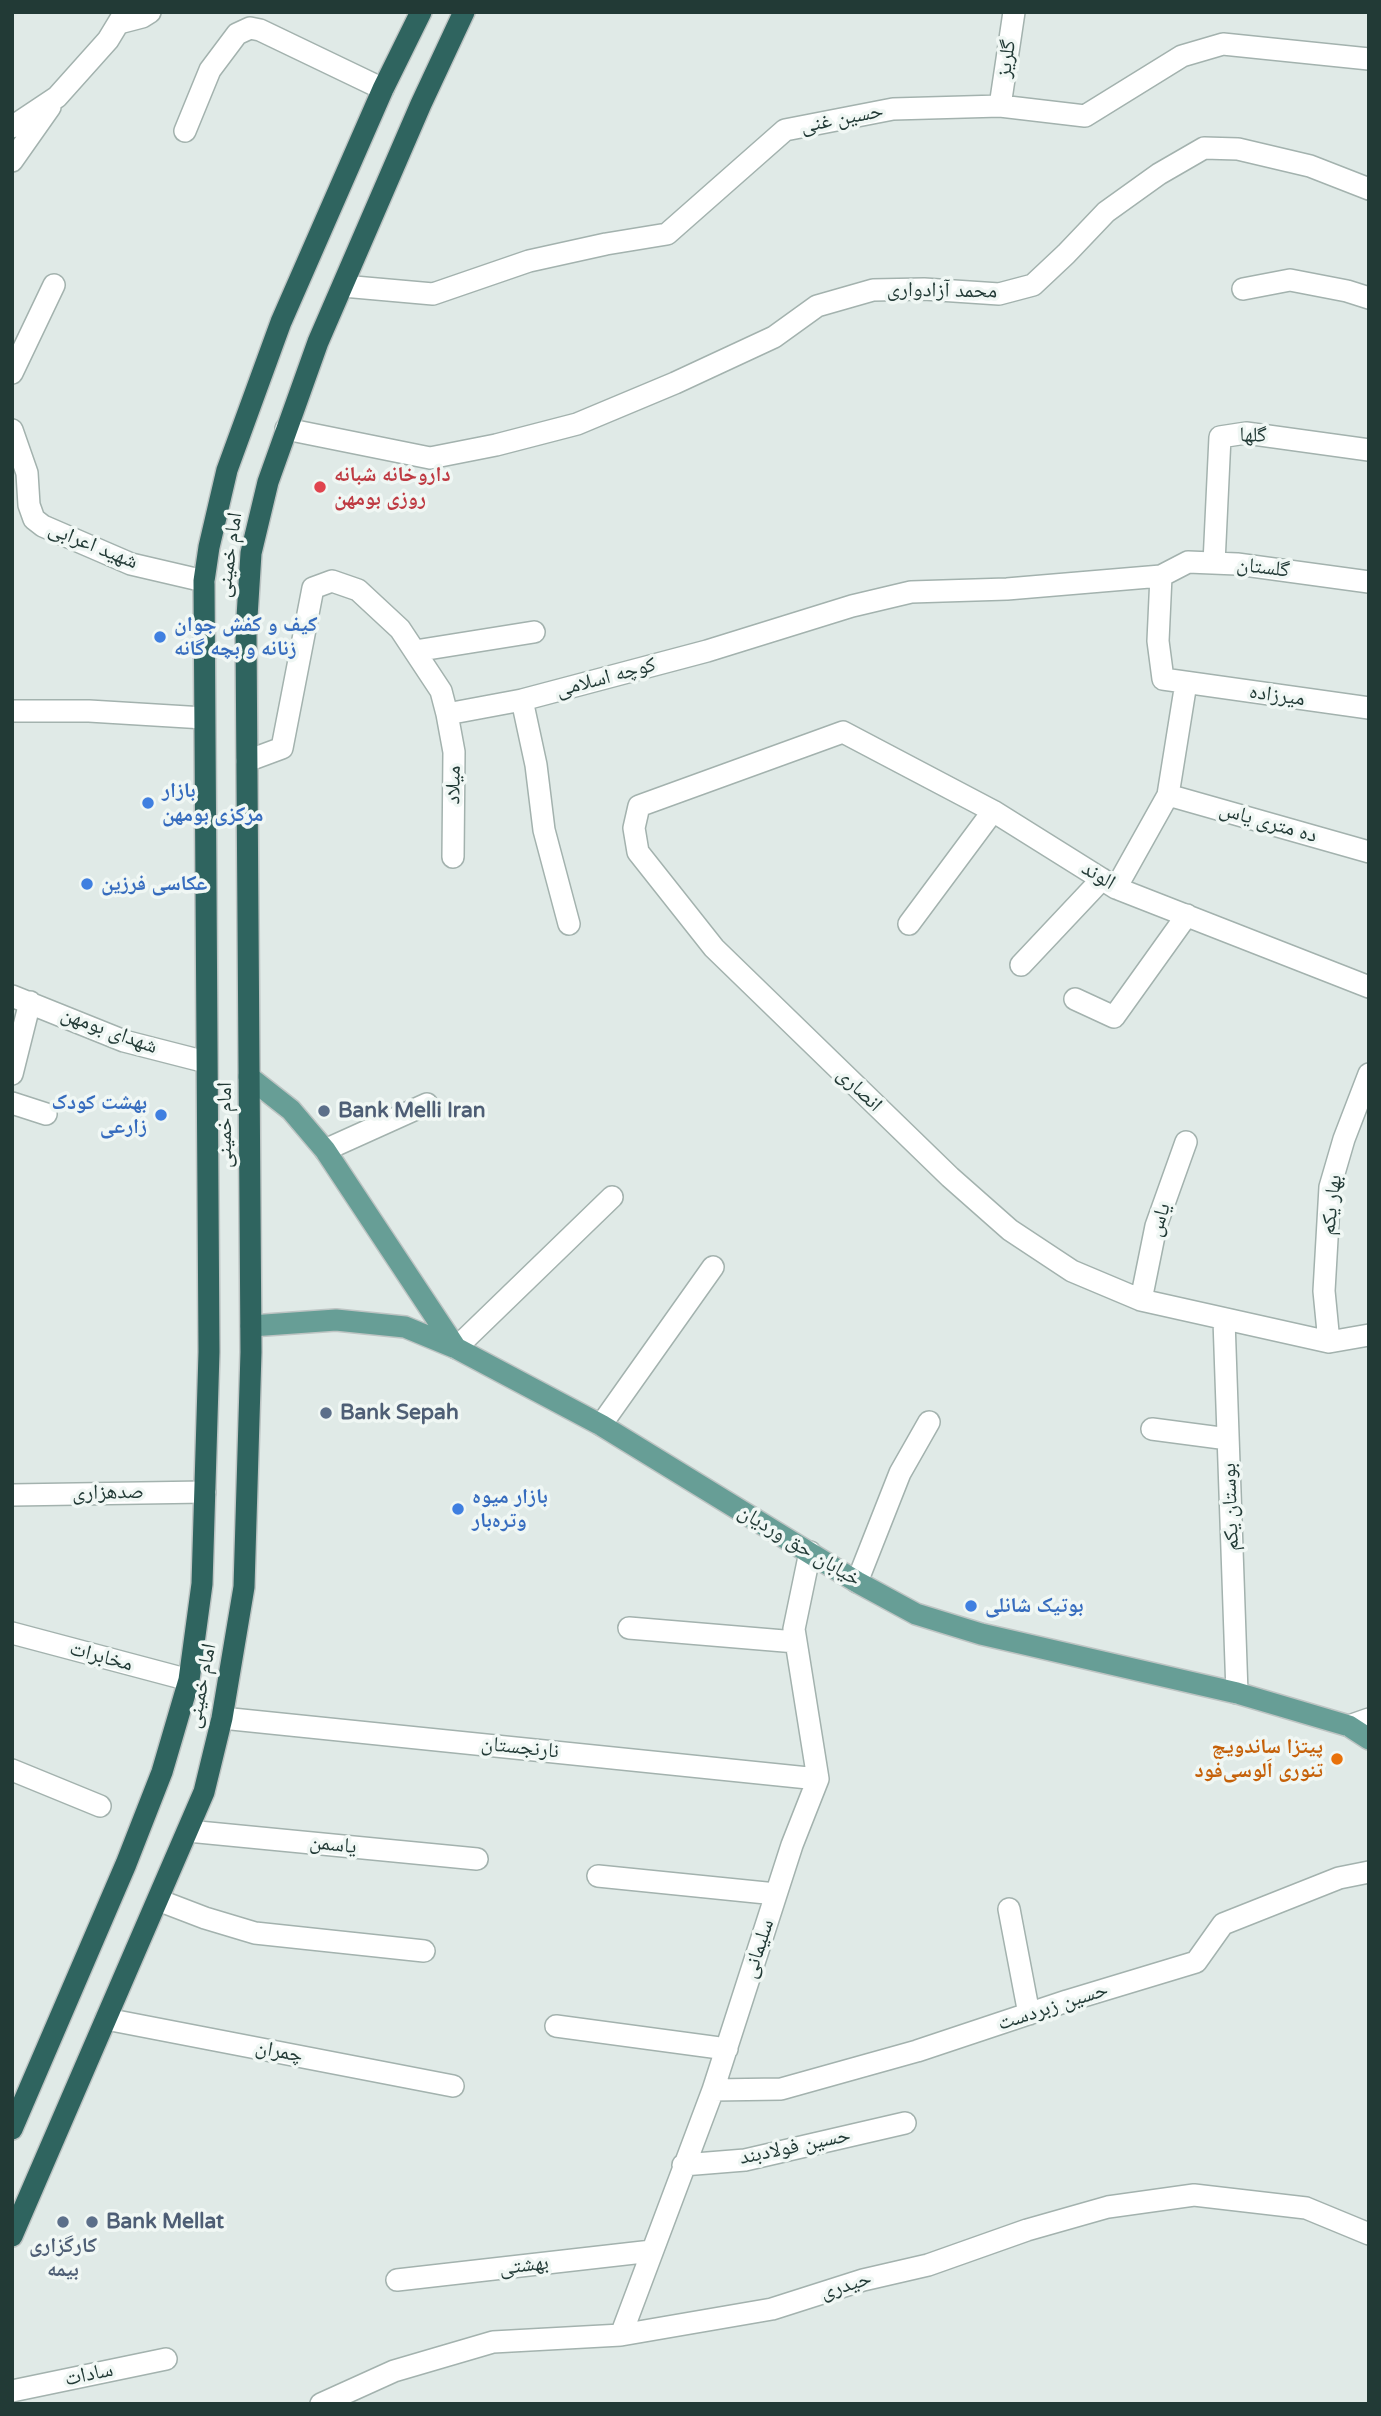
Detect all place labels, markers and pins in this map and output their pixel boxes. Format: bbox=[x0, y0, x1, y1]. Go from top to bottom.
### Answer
place label: داروخانه شبانه روزی بومهن bbox=[334, 462, 451, 512]
marker: داروخانه شبانه روزی بومهن bbox=[312, 479, 328, 495]
place label: کیف و کفش جوان زنانه و بچه گانه bbox=[174, 612, 317, 662]
marker: کیف و کفش جوان زنانه و بچه گانه bbox=[152, 629, 168, 645]
place label: بازار مرکزی بومهن bbox=[162, 778, 264, 828]
marker: بازار مرکزی بومهن bbox=[140, 795, 156, 811]
place label: عکاسی فرزین bbox=[101, 871, 207, 897]
marker: عکاسی فرزین bbox=[79, 876, 95, 892]
place label: بهشت کودک زارعی bbox=[51, 1090, 147, 1140]
place label: Bank Melli Iran bbox=[338, 1098, 485, 1124]
marker: Bank Melli Iran bbox=[316, 1103, 332, 1119]
marker: بهشت کودک زارعی bbox=[153, 1107, 169, 1123]
place label: Bank Sepah bbox=[340, 1400, 459, 1426]
marker: Bank Sepah bbox=[318, 1405, 334, 1421]
place label: بازار میوه وتره‌بار bbox=[472, 1484, 548, 1534]
marker: بازار میوه وتره‌بار bbox=[450, 1501, 466, 1517]
place label: بوتیک شانلی bbox=[985, 1593, 1084, 1619]
marker: بوتیک شانلی bbox=[963, 1598, 979, 1614]
place label: پیتزا ساندویچ تنوری اَلوسی‌‌فود bbox=[1194, 1734, 1323, 1784]
marker: پیتزا ساندویچ تنوری اَلوسی‌‌فود bbox=[1329, 1751, 1345, 1767]
place label: Bank Mellat bbox=[106, 2209, 224, 2235]
marker: کارگزاری بیمه bbox=[55, 2214, 71, 2230]
marker: Bank Mellat bbox=[84, 2214, 100, 2230]
place label: کارگزاری بیمه bbox=[29, 2233, 97, 2283]

